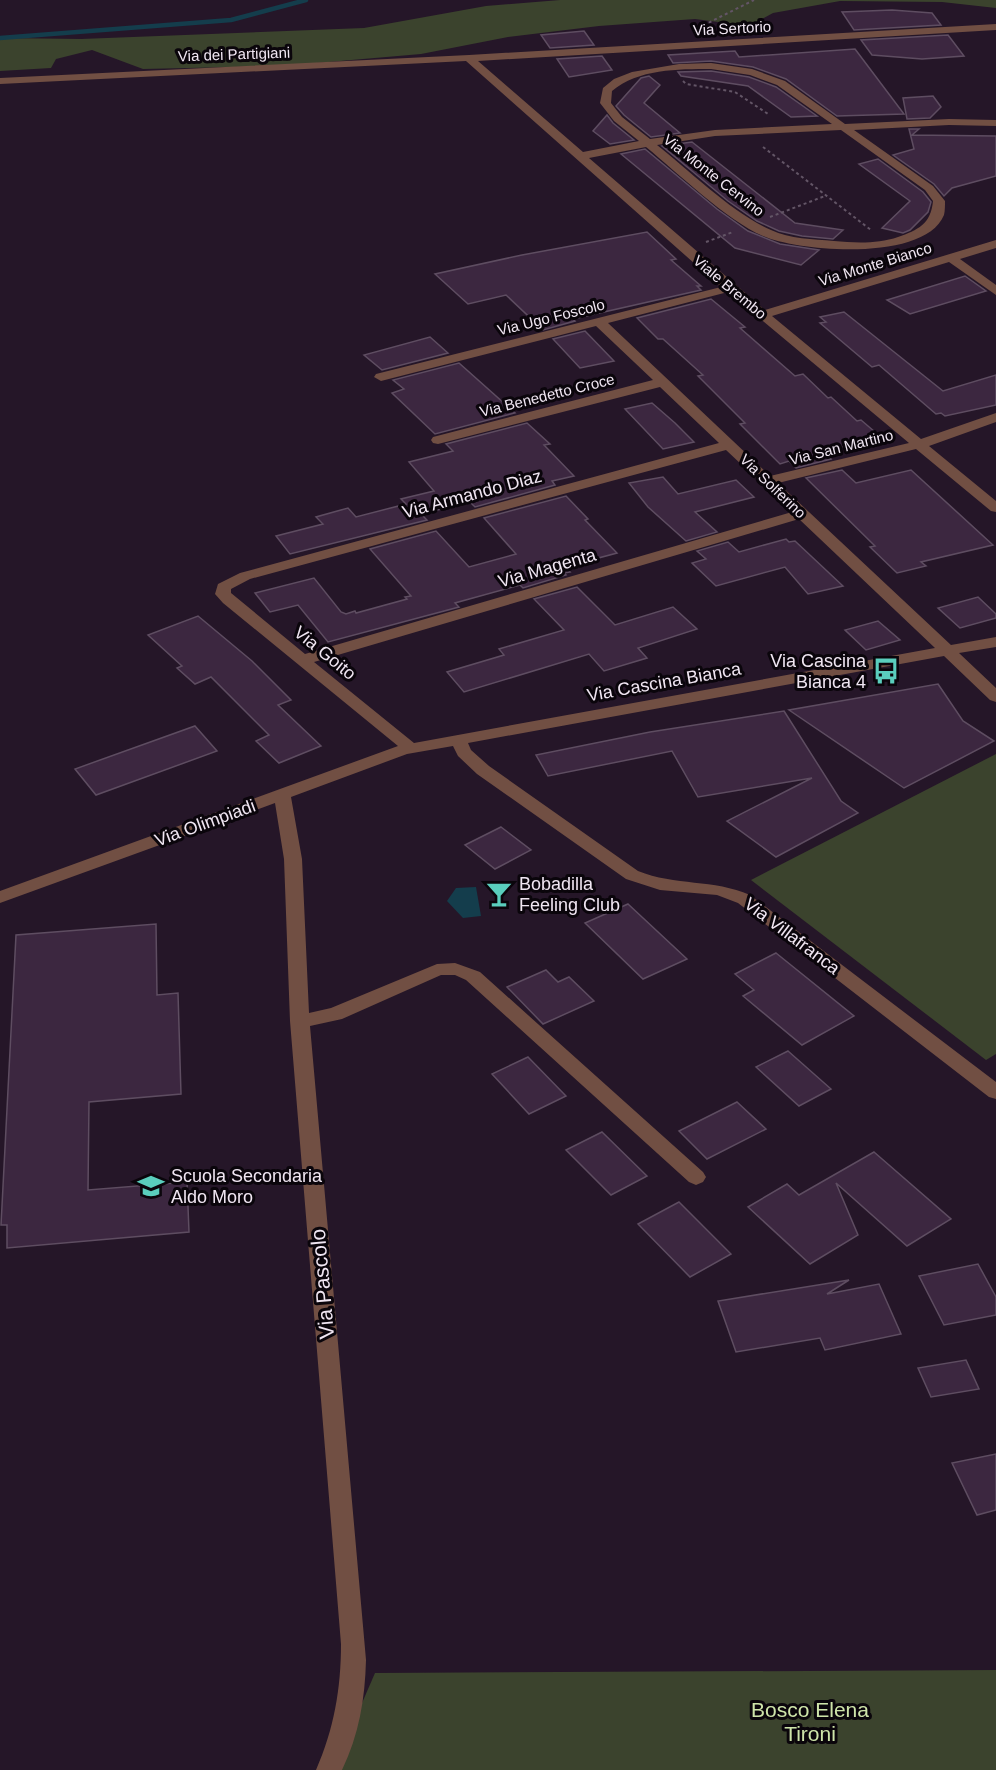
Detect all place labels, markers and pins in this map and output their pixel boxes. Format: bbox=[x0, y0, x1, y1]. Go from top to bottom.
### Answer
place label: Via Cascina Bianca 4 bbox=[770, 651, 867, 692]
bus stop icon: Via Cascina Bianca 4 bbox=[871, 656, 901, 686]
place label: Bobadilla Feeling Club bbox=[519, 874, 620, 915]
bar icon: Bobadilla Feeling Club bbox=[484, 879, 514, 909]
place label: Scuola Secondaria Aldo Moro bbox=[171, 1166, 323, 1207]
school or university icon: Scuola Secondaria Aldo Moro bbox=[136, 1171, 166, 1201]

